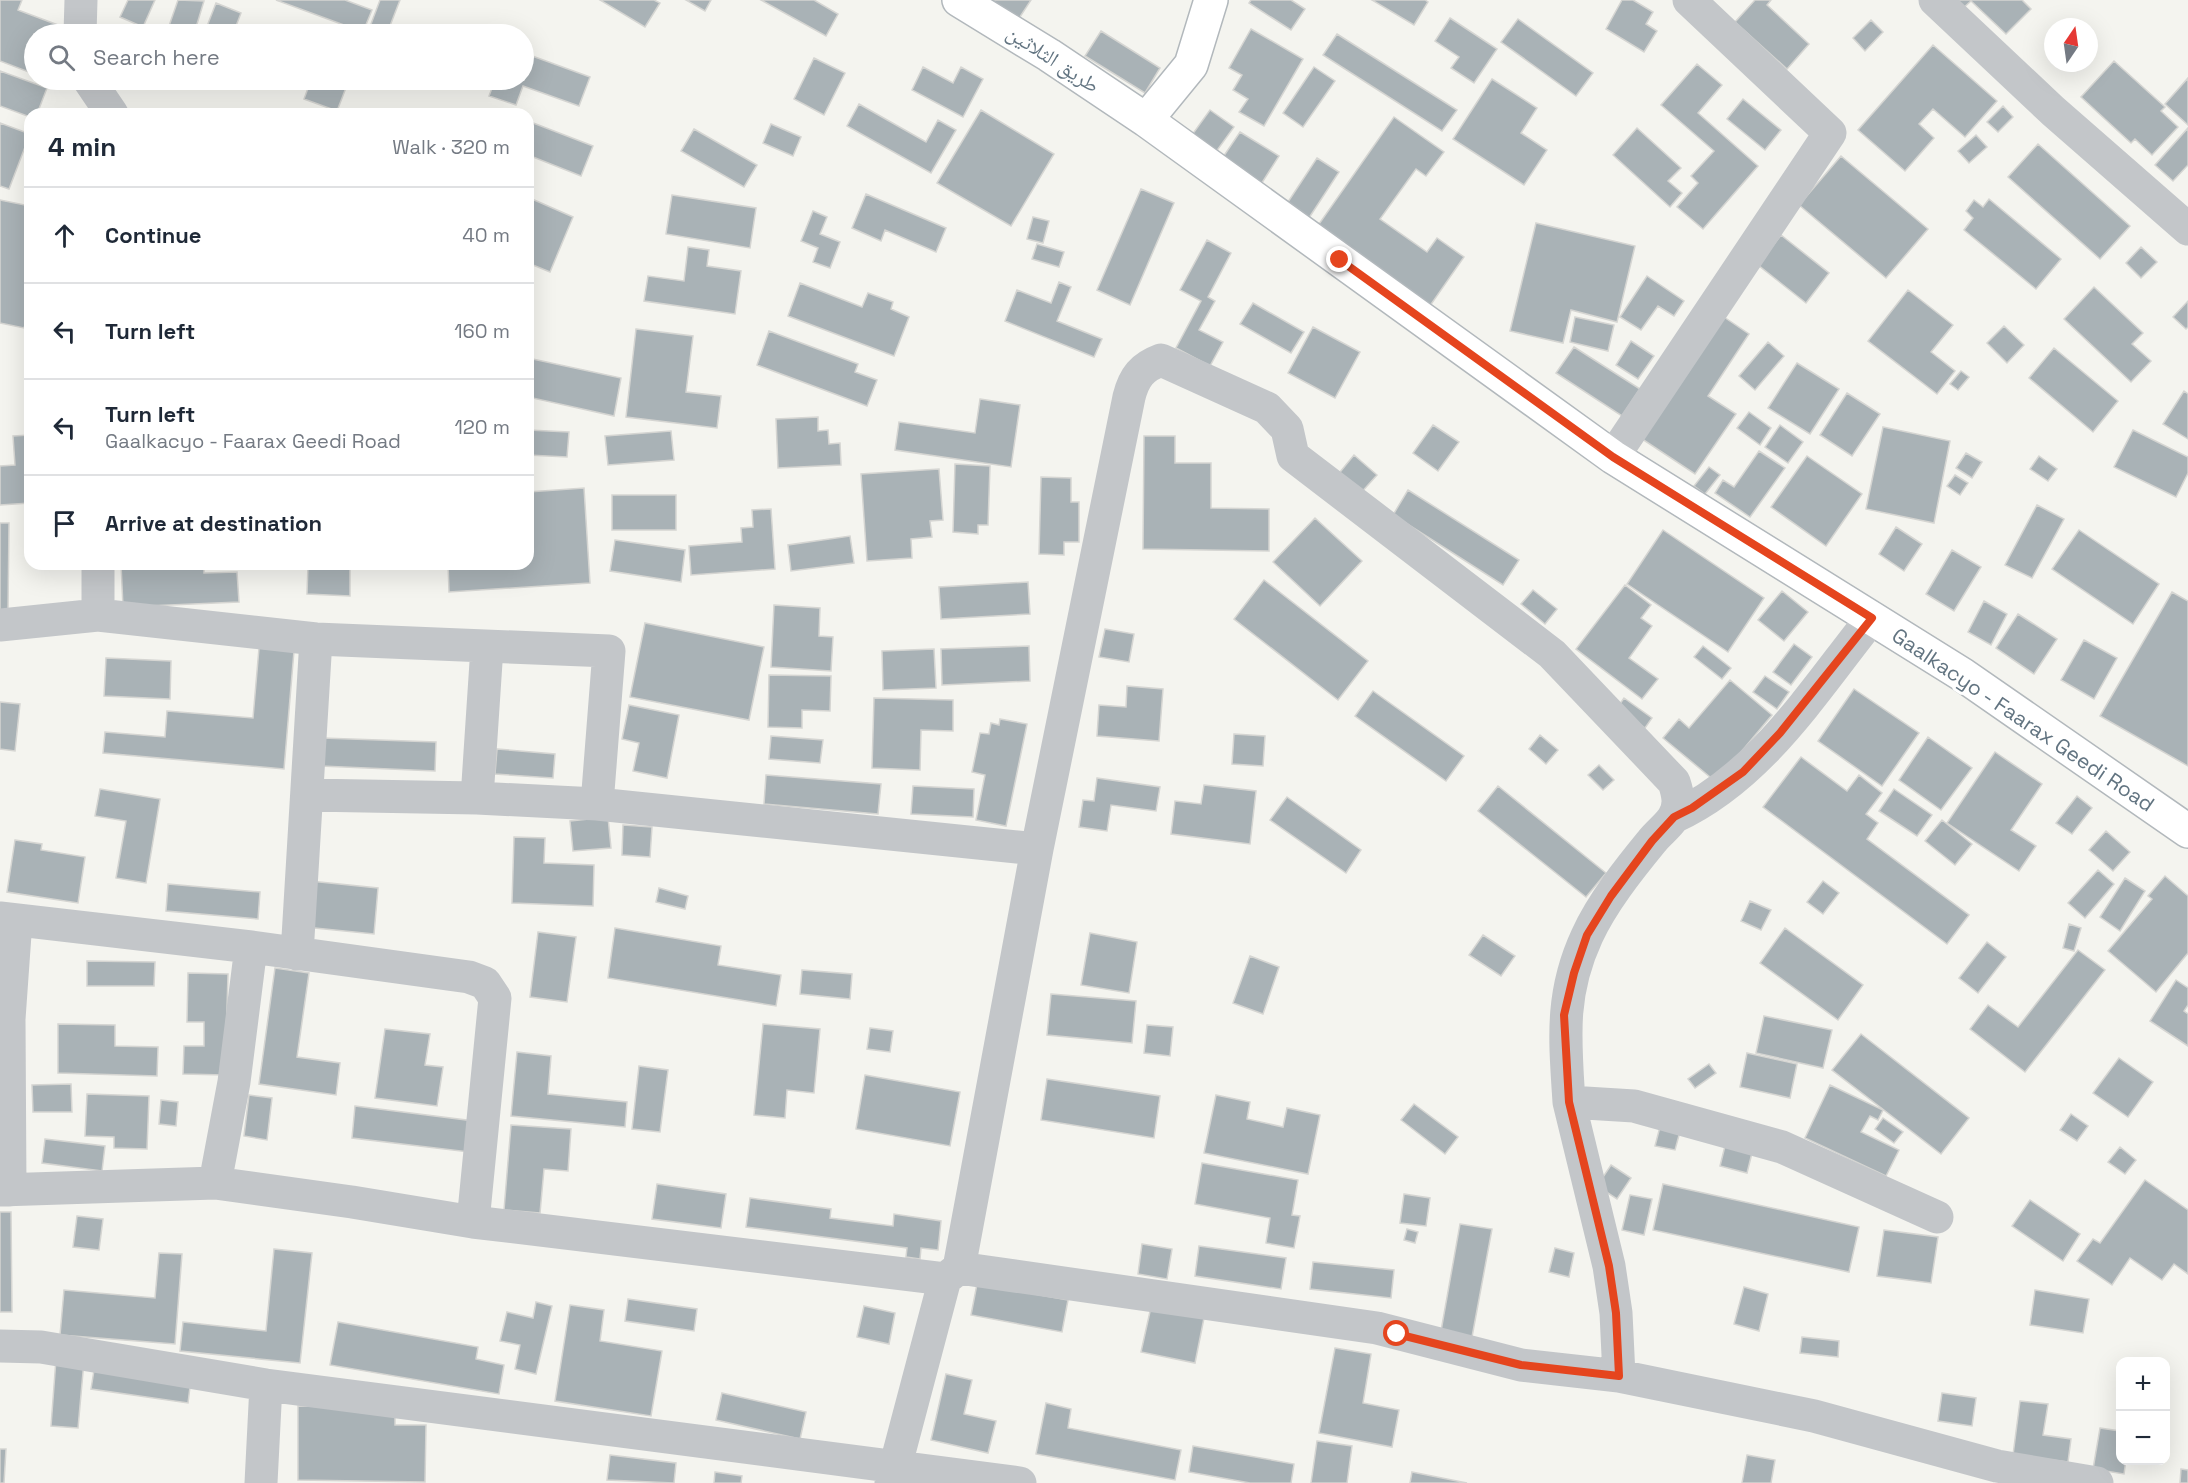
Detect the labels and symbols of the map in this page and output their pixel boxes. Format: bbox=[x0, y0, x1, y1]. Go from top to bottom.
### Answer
north arrow bbox=[2044, 18, 2098, 72]
street label: طريق الثلاثين bbox=[1002, 19, 1105, 99]
route end bbox=[1326, 246, 1352, 272]
street label: Gaalkacyo - Faarax Geedi Road bbox=[1887, 622, 2160, 818]
route start bbox=[1383, 1320, 1409, 1346]

